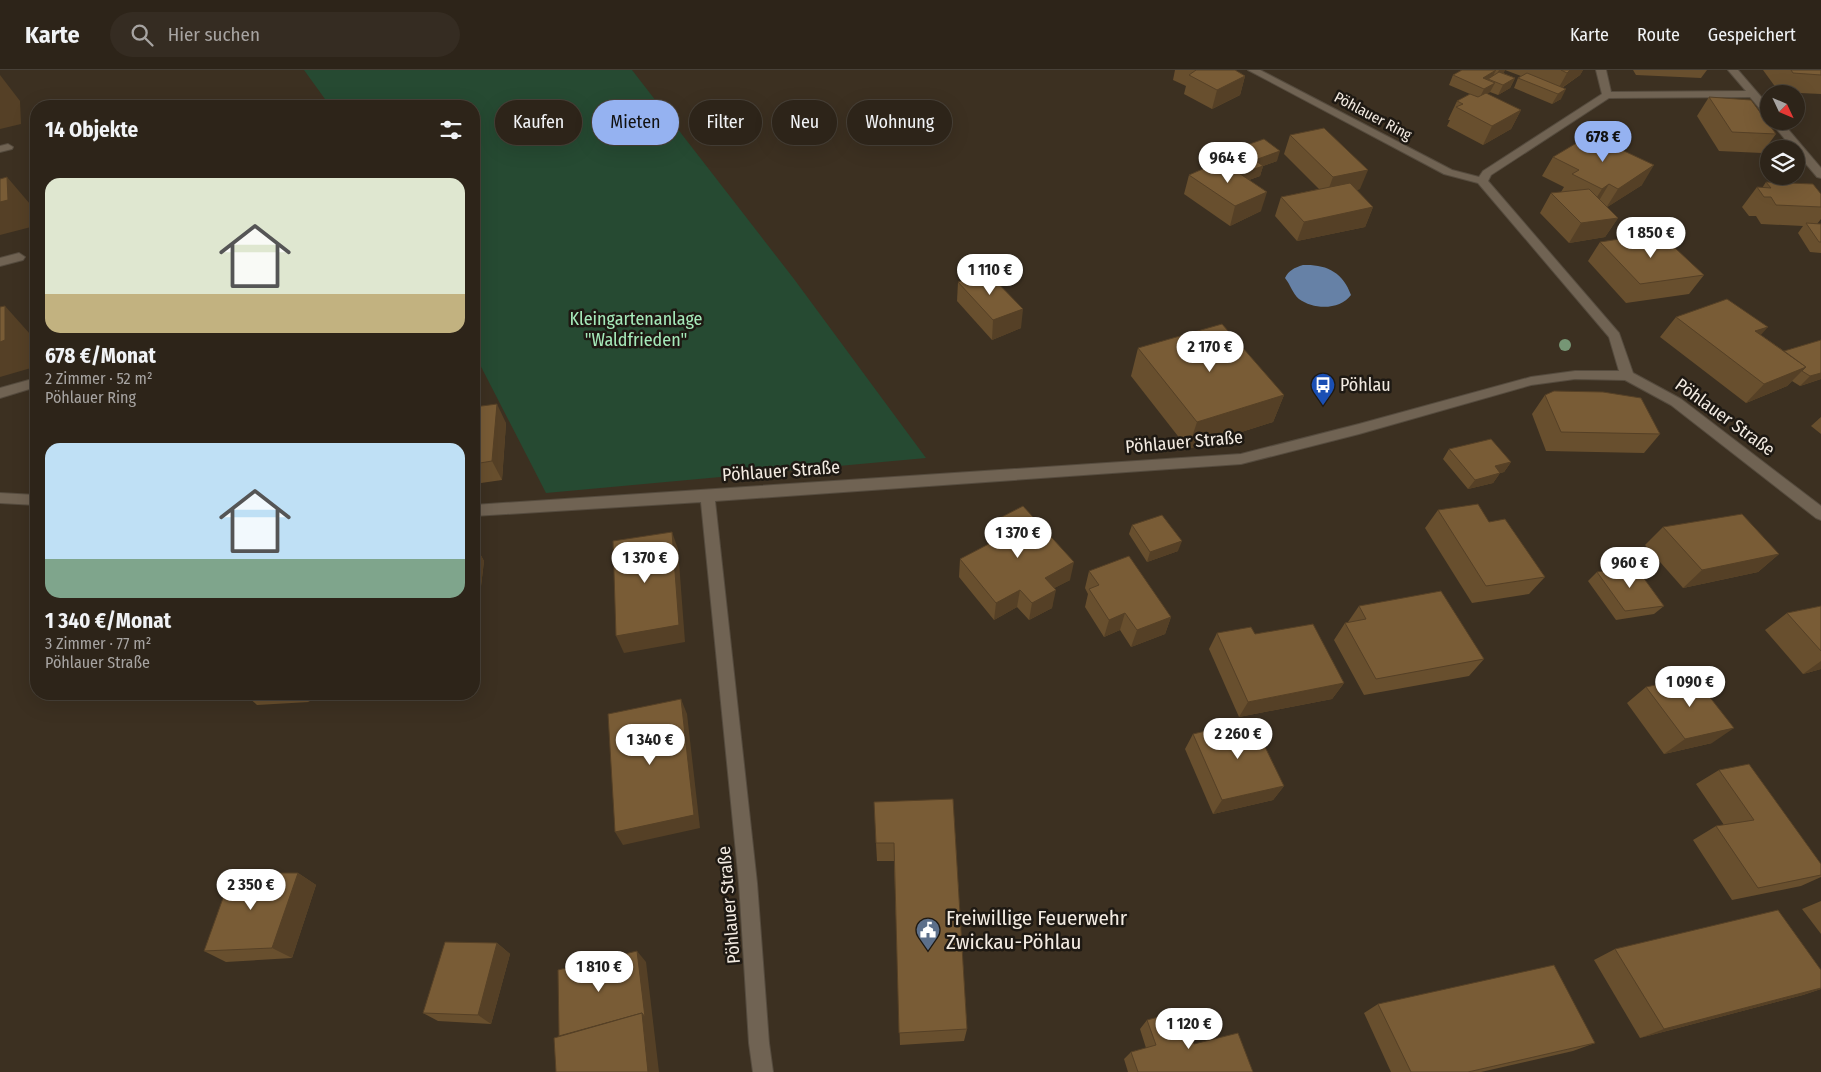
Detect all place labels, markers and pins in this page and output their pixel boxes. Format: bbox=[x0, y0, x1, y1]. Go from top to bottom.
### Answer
pin: 678 € bbox=[1568, 121, 1638, 163]
pin: 964 € bbox=[1193, 142, 1263, 184]
pin: 1 850 € bbox=[1605, 216, 1697, 259]
pin: 1 110 € bbox=[944, 254, 1036, 296]
pin: 2 170 € bbox=[1164, 330, 1256, 373]
bus stop icon: Pöhlau bbox=[1310, 372, 1336, 406]
place label: Pöhlau bbox=[1340, 374, 1391, 396]
pin: 1 370 € bbox=[972, 516, 1064, 559]
pin: 1 370 € bbox=[599, 542, 691, 584]
pin: 960 € bbox=[1595, 546, 1665, 589]
pin: 1 090 € bbox=[1644, 666, 1736, 708]
pin: 2 260 € bbox=[1192, 718, 1284, 760]
pin: 1 340 € bbox=[604, 724, 696, 766]
pin: 2 350 € bbox=[205, 868, 297, 911]
place label: Freiwillige Feuerwehr Zwickau-Pöhlau bbox=[946, 905, 1128, 955]
public building icon: Freiwillige Feuerwehr Zwickau-Pöhlau bbox=[915, 917, 941, 951]
pin: 1 810 € bbox=[553, 950, 645, 993]
pin: 1 120 € bbox=[1143, 1008, 1235, 1050]

